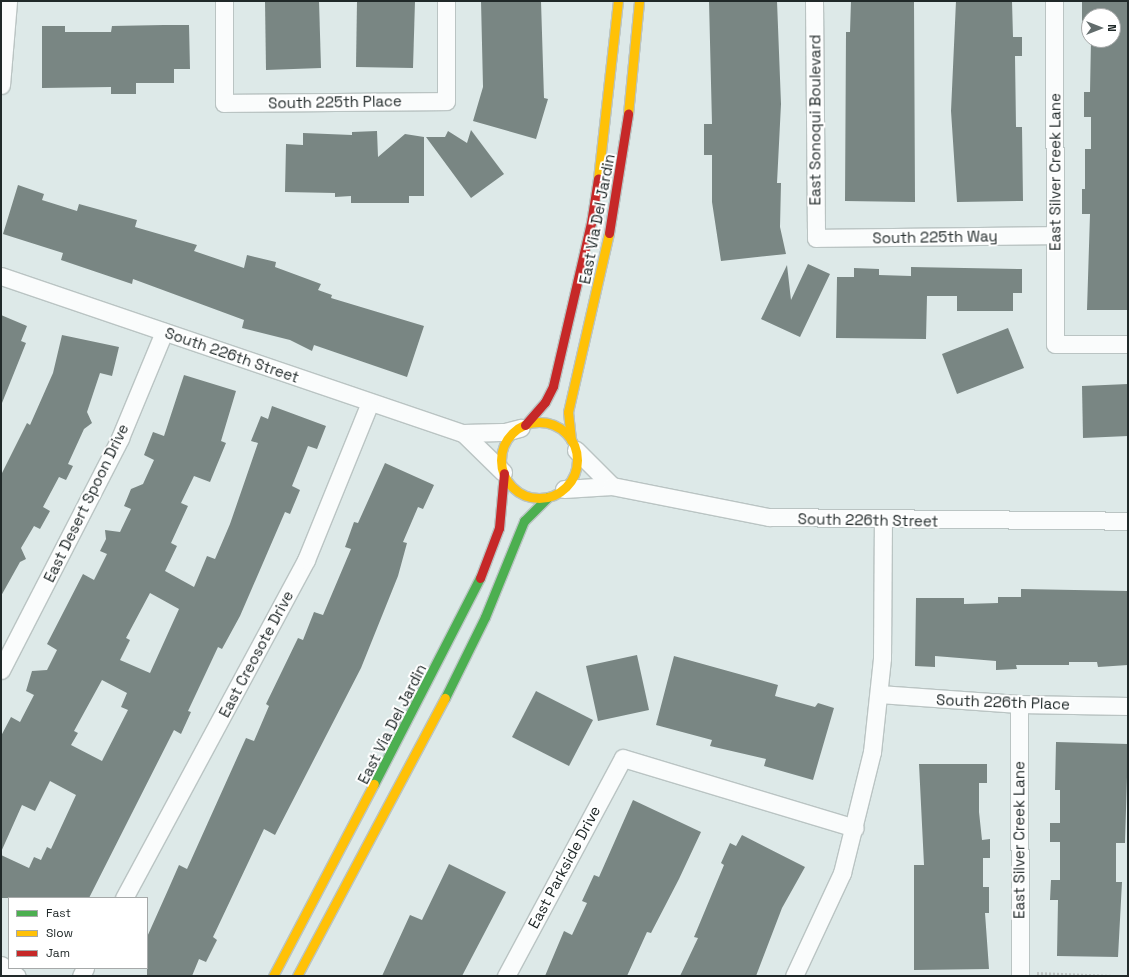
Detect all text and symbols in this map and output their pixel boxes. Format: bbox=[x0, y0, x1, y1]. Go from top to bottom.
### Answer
north arrow bbox=[1081, 8, 1121, 48]
text: N bbox=[1105, 24, 1119, 32]
street label: East Sonoqui Boulevard bbox=[806, 35, 824, 205]
street label: South 225th Place bbox=[268, 92, 402, 112]
street label: East Silver Creek Lane bbox=[1046, 93, 1064, 251]
street label: East Via Del Jardin bbox=[576, 152, 618, 286]
street label: South 225th Way bbox=[872, 227, 998, 247]
street label: South 226th Street bbox=[163, 324, 301, 386]
street label: East Desert Spoon Drive bbox=[40, 421, 132, 585]
street label: South 226th Street bbox=[798, 510, 938, 530]
street label: East Creosote Drive bbox=[215, 588, 297, 720]
street label: East Via Del Jardin bbox=[354, 661, 430, 787]
street label: South 226th Place bbox=[936, 691, 1070, 713]
street label: East Silver Creek Lane bbox=[1010, 761, 1028, 919]
street label: East Parkside Drive bbox=[524, 803, 604, 931]
legend bbox=[8, 897, 148, 969]
text: Fast bbox=[46, 905, 71, 921]
text: Slow bbox=[46, 925, 73, 941]
text: Jam bbox=[46, 945, 70, 961]

